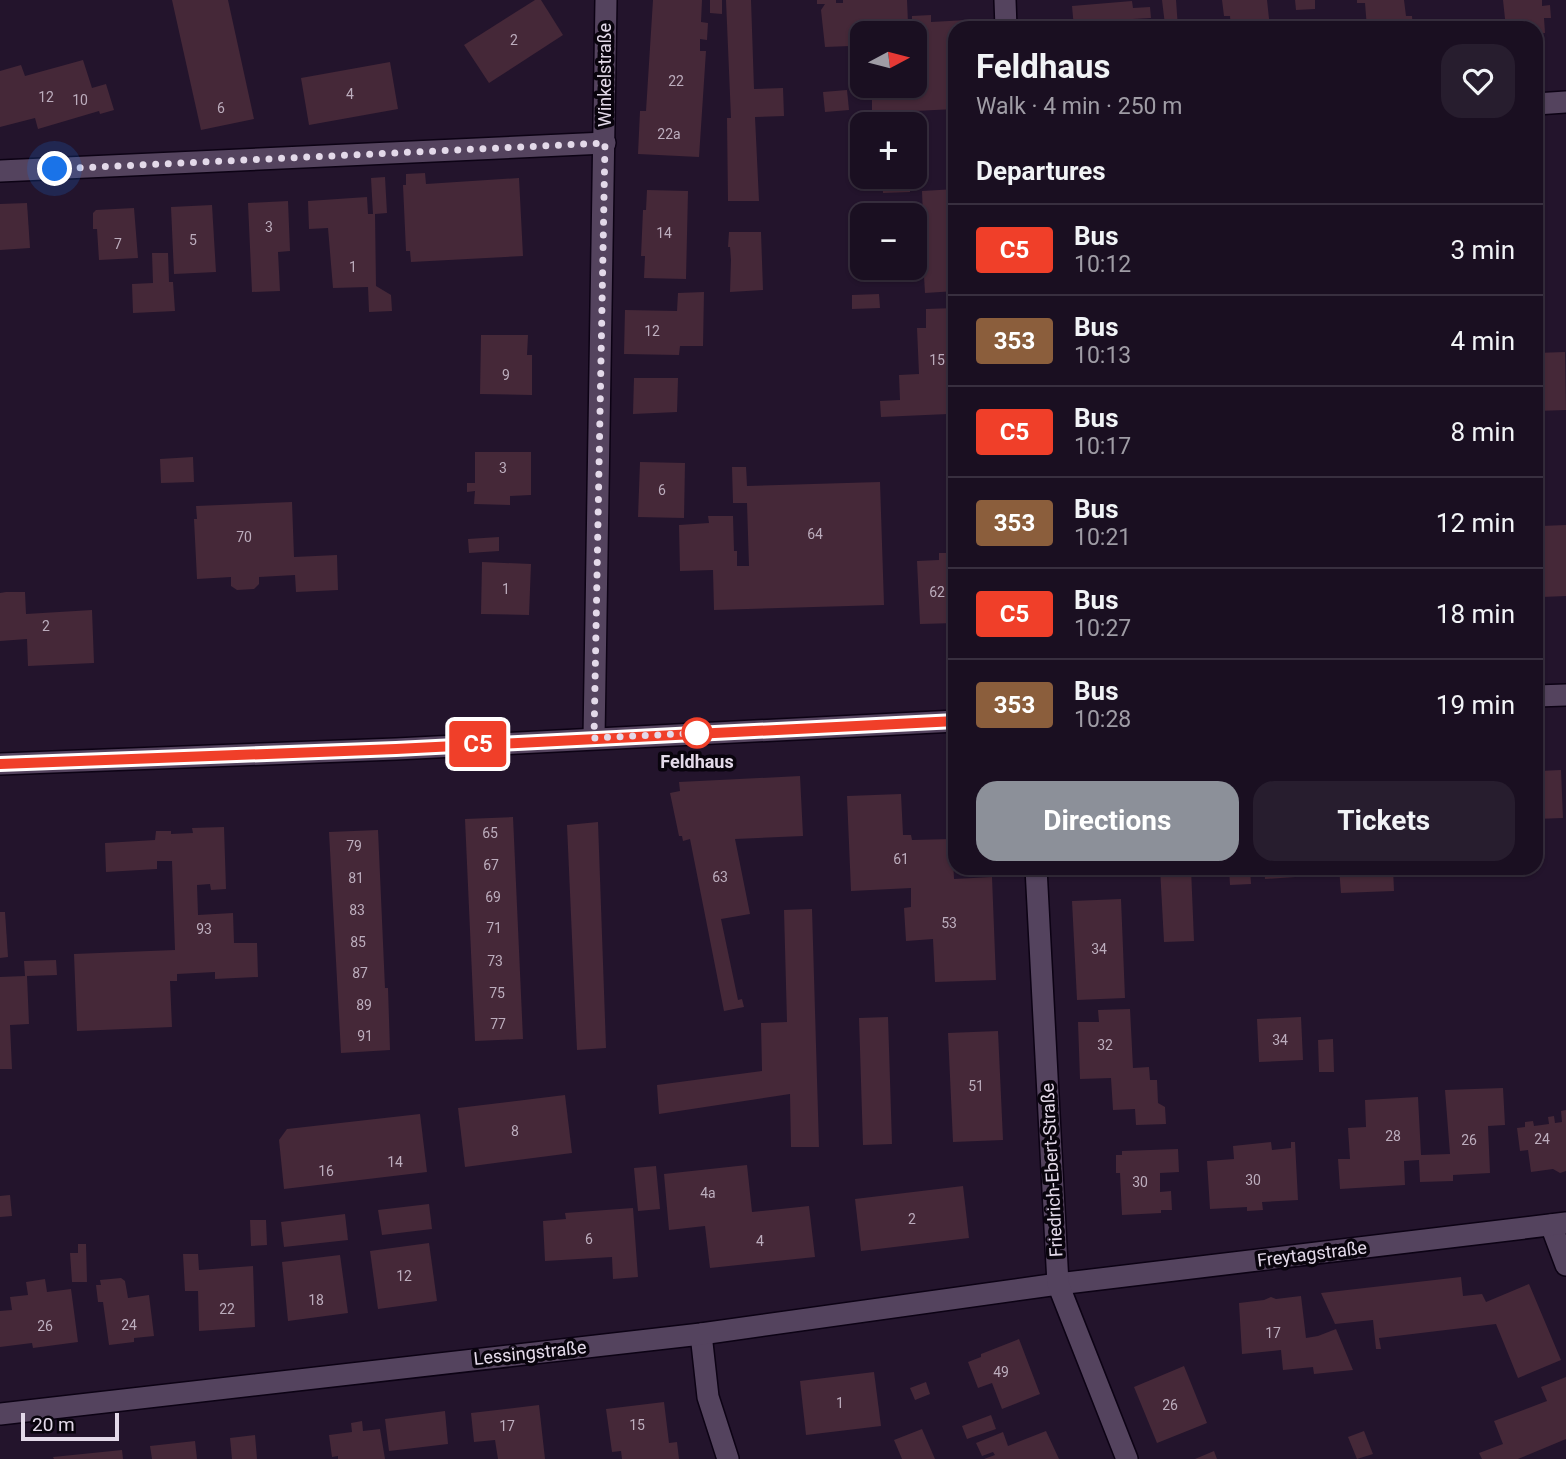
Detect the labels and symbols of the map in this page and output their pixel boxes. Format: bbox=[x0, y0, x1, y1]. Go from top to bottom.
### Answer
north arrow bbox=[850, 21, 928, 98]
street label: Winkelstraße bbox=[594, 23, 615, 127]
house number: 2 bbox=[510, 32, 518, 48]
house number: 22 bbox=[668, 73, 684, 89]
house number: 4 bbox=[346, 86, 354, 102]
house number: 12 bbox=[38, 89, 54, 105]
house number: 10 bbox=[72, 92, 88, 108]
house number: 6 bbox=[217, 100, 225, 116]
house number: 22a bbox=[657, 126, 681, 142]
your location bbox=[37, 151, 72, 186]
house number: 3 bbox=[265, 219, 273, 235]
house number: 14 bbox=[656, 225, 672, 241]
house number: 5 bbox=[189, 232, 197, 248]
house number: 7 bbox=[114, 236, 122, 252]
house number: 1 bbox=[349, 259, 357, 275]
house number: 12 bbox=[644, 323, 660, 339]
house number: 15 bbox=[929, 352, 945, 368]
house number: 9 bbox=[502, 367, 510, 383]
house number: 3 bbox=[499, 460, 507, 476]
house number: 6 bbox=[658, 482, 666, 498]
house number: 64 bbox=[807, 526, 823, 542]
house number: 70 bbox=[236, 529, 252, 545]
house number: 1 bbox=[502, 581, 510, 597]
house number: 62 bbox=[929, 584, 945, 600]
house number: 2 bbox=[42, 618, 50, 634]
marker: Feldhaus bbox=[682, 718, 712, 748]
line badge: C5 bbox=[447, 721, 510, 767]
place label: Feldhaus bbox=[660, 751, 734, 772]
house number: 65 bbox=[482, 825, 498, 841]
house number: 79 bbox=[346, 838, 362, 854]
house number: 61 bbox=[893, 851, 909, 867]
house number: 67 bbox=[483, 857, 499, 873]
house number: 63 bbox=[712, 869, 728, 885]
house number: 81 bbox=[348, 870, 364, 886]
house number: 69 bbox=[485, 889, 501, 905]
house number: 83 bbox=[349, 902, 365, 918]
house number: 53 bbox=[941, 915, 957, 931]
house number: 71 bbox=[486, 920, 502, 936]
house number: 93 bbox=[196, 921, 212, 937]
house number: 85 bbox=[350, 934, 366, 950]
house number: 34 bbox=[1091, 941, 1107, 957]
house number: 73 bbox=[487, 953, 503, 969]
house number: 87 bbox=[352, 965, 368, 981]
house number: 75 bbox=[489, 985, 505, 1001]
house number: 89 bbox=[356, 997, 372, 1013]
house number: 77 bbox=[490, 1016, 506, 1032]
house number: 91 bbox=[357, 1028, 373, 1044]
house number: 34 bbox=[1272, 1032, 1288, 1048]
house number: 32 bbox=[1097, 1037, 1113, 1053]
house number: 51 bbox=[968, 1078, 984, 1094]
street label: Friedrich-Ebert-Straße bbox=[1036, 1082, 1067, 1258]
house number: 8 bbox=[511, 1123, 519, 1139]
house number: 28 bbox=[1385, 1128, 1401, 1144]
house number: 24 bbox=[1534, 1131, 1550, 1147]
house number: 26 bbox=[1461, 1132, 1477, 1148]
house number: 14 bbox=[387, 1154, 403, 1170]
house number: 16 bbox=[318, 1163, 334, 1179]
house number: 30 bbox=[1245, 1172, 1261, 1188]
house number: 30 bbox=[1132, 1174, 1148, 1190]
house number: 4a bbox=[700, 1185, 716, 1201]
house number: 2 bbox=[908, 1211, 916, 1227]
house number: 6 bbox=[585, 1231, 593, 1247]
house number: 4 bbox=[756, 1233, 764, 1249]
street label: Freytagstraße bbox=[1256, 1236, 1368, 1271]
house number: 12 bbox=[396, 1268, 412, 1284]
house number: 18 bbox=[308, 1292, 324, 1308]
house number: 22 bbox=[219, 1301, 235, 1317]
house number: 24 bbox=[121, 1317, 137, 1333]
house number: 26 bbox=[37, 1318, 53, 1334]
house number: 17 bbox=[1265, 1325, 1281, 1341]
street label: Lessingstraße bbox=[473, 1336, 587, 1369]
house number: 49 bbox=[993, 1364, 1009, 1380]
house number: 1 bbox=[836, 1395, 844, 1411]
house number: 26 bbox=[1162, 1397, 1178, 1413]
scale bar bbox=[21, 1410, 119, 1442]
house number: 15 bbox=[629, 1417, 645, 1433]
house number: 17 bbox=[499, 1418, 515, 1434]

